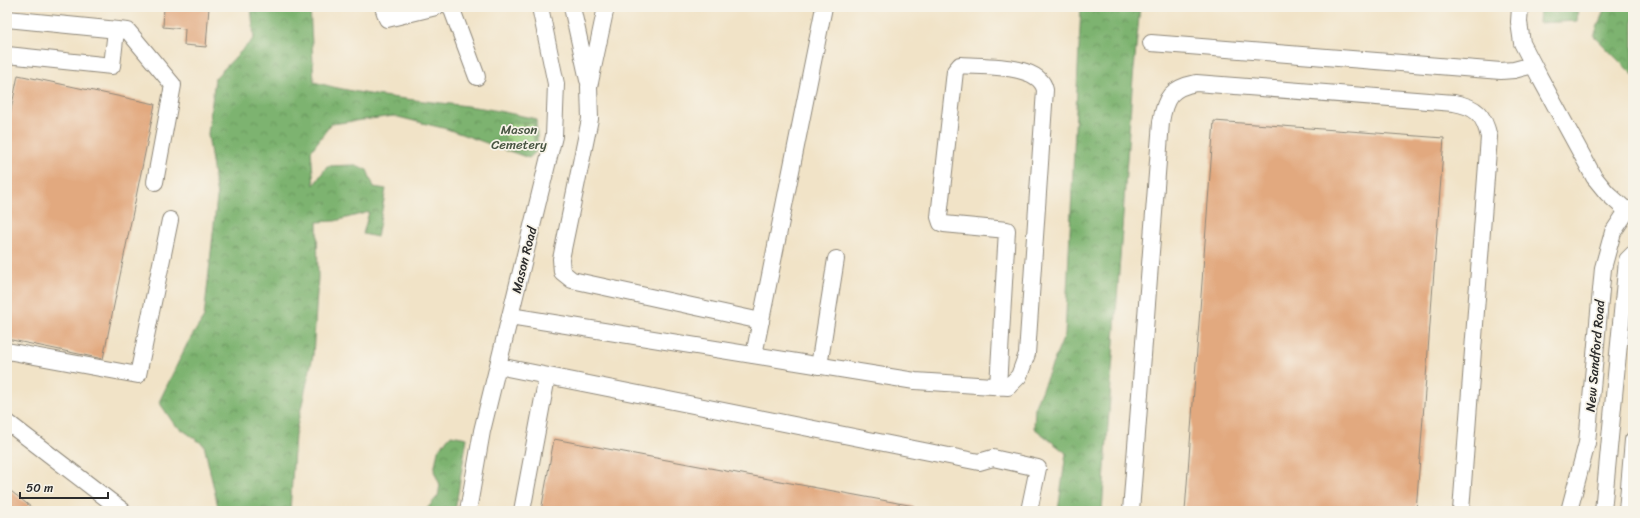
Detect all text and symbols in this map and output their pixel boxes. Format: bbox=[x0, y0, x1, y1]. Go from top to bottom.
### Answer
park label: Mason Cemetery bbox=[491, 118, 547, 156]
street label: Mason Road bbox=[505, 223, 544, 296]
street label: New Sandford Road bbox=[1579, 298, 1611, 413]
scale bar bbox=[20, 474, 108, 500]
text: 50 m bbox=[26, 477, 53, 499]

